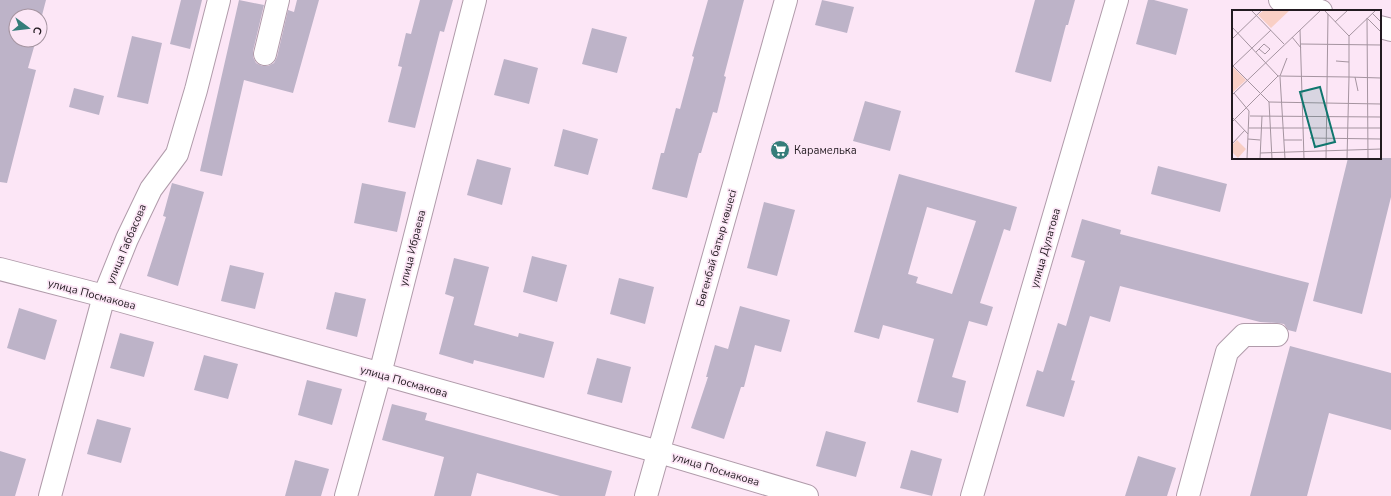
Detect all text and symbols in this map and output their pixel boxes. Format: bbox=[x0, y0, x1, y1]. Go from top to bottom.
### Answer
north arrow bbox=[8, 8, 48, 48]
inset map bbox=[1232, 10, 1381, 159]
text: С bbox=[29, 25, 45, 37]
supermarket icon: Карамелька bbox=[769, 139, 791, 161]
place label: Карамелька bbox=[794, 143, 857, 158]
street label: Бөгенбай батыр көшесі bbox=[693, 188, 740, 308]
street label: улица Габбасова bbox=[103, 202, 150, 287]
street label: улица Дулатова bbox=[1027, 206, 1064, 290]
street label: улица Ибраева bbox=[396, 208, 429, 288]
street label: улица Посмакова bbox=[46, 276, 138, 313]
street label: улица Посмакова bbox=[358, 362, 449, 401]
street label: улица Посмакова bbox=[670, 449, 761, 490]

